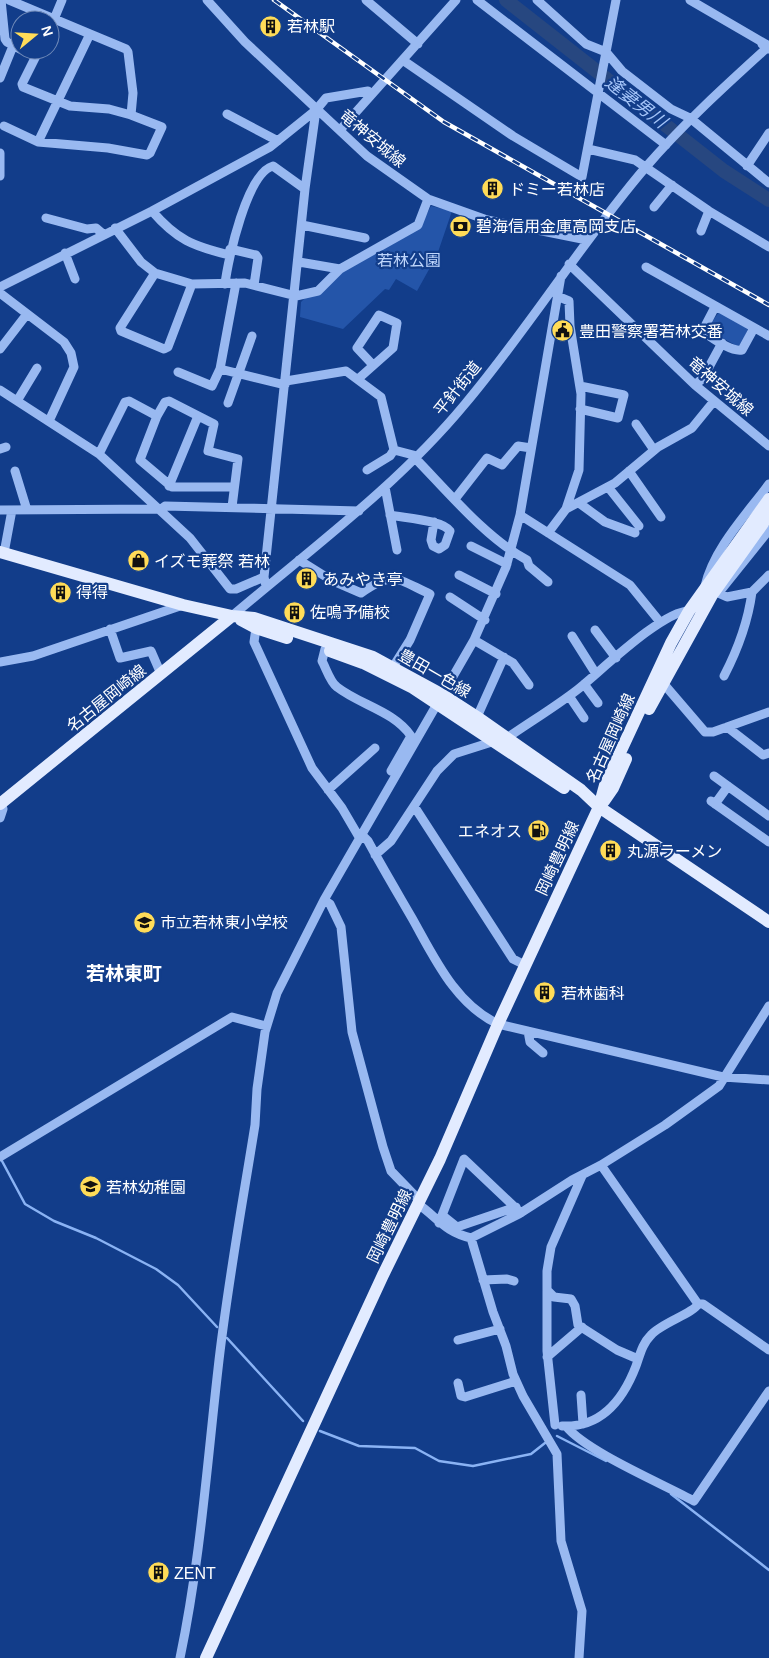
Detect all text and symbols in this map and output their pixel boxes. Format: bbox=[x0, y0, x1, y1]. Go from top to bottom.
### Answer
north arrow bbox=[10, 10, 60, 60]
building icon: 若林駅 bbox=[259, 14, 283, 38]
place label: 若林駅 bbox=[287, 18, 335, 35]
text: N bbox=[38, 24, 57, 38]
water label: 逢妻男川 bbox=[601, 72, 672, 133]
street label: 竜神安城線 bbox=[337, 106, 409, 171]
building icon: ドミー若林店 bbox=[481, 177, 505, 201]
place label: ドミー若林店 bbox=[509, 181, 605, 198]
bank icon: 碧海信用金庫高岡支店 bbox=[448, 214, 472, 238]
place label: 碧海信用金庫高岡支店 bbox=[476, 218, 636, 235]
park label: 若林公園 bbox=[377, 252, 441, 269]
public building icon: 豊田警察署若林交番 bbox=[551, 319, 575, 343]
place label: 豊田警察署若林交番 bbox=[579, 323, 723, 340]
street label: 竜神安城線 bbox=[685, 354, 756, 419]
street label: 平針街道 bbox=[431, 358, 484, 419]
shop icon: イズモ葬祭 若林 bbox=[126, 549, 150, 573]
place label: イズモ葬祭 若林 bbox=[154, 552, 270, 570]
building icon: あみやき亭 bbox=[295, 567, 319, 591]
place label: あみやき亭 bbox=[323, 571, 403, 588]
building icon: 得得 bbox=[48, 580, 72, 604]
place label: 得得 bbox=[76, 584, 108, 601]
building icon: 佐鳴予備校 bbox=[282, 600, 306, 624]
place label: 佐鳴予備校 bbox=[310, 604, 390, 621]
street label: 豊田一色線 bbox=[396, 646, 474, 701]
street label: 名古屋岡崎線 bbox=[64, 662, 149, 735]
street label: 名古屋岡崎線 bbox=[583, 691, 638, 786]
street label: 岡崎豊明線 bbox=[533, 818, 582, 898]
fuel station icon: エネオス bbox=[526, 819, 550, 843]
place label: エネオス bbox=[458, 823, 522, 840]
building icon: 丸源ラーメン bbox=[599, 839, 623, 863]
place label: 丸源ラーメン bbox=[627, 843, 722, 860]
school or university icon: 市立若林東小学校 bbox=[132, 910, 156, 934]
place label: 市立若林東小学校 bbox=[160, 914, 288, 931]
district label: 若林東町 bbox=[86, 963, 162, 984]
building icon: 若林歯科 bbox=[533, 981, 557, 1005]
place label: 若林歯科 bbox=[561, 985, 625, 1002]
school or university icon: 若林幼稚園 bbox=[78, 1175, 102, 1199]
place label: 若林幼稚園 bbox=[106, 1179, 186, 1196]
street label: 岡崎豊明線 bbox=[364, 1187, 415, 1266]
building icon: ZENT bbox=[146, 1561, 170, 1585]
place label: ZENT bbox=[174, 1565, 216, 1582]

